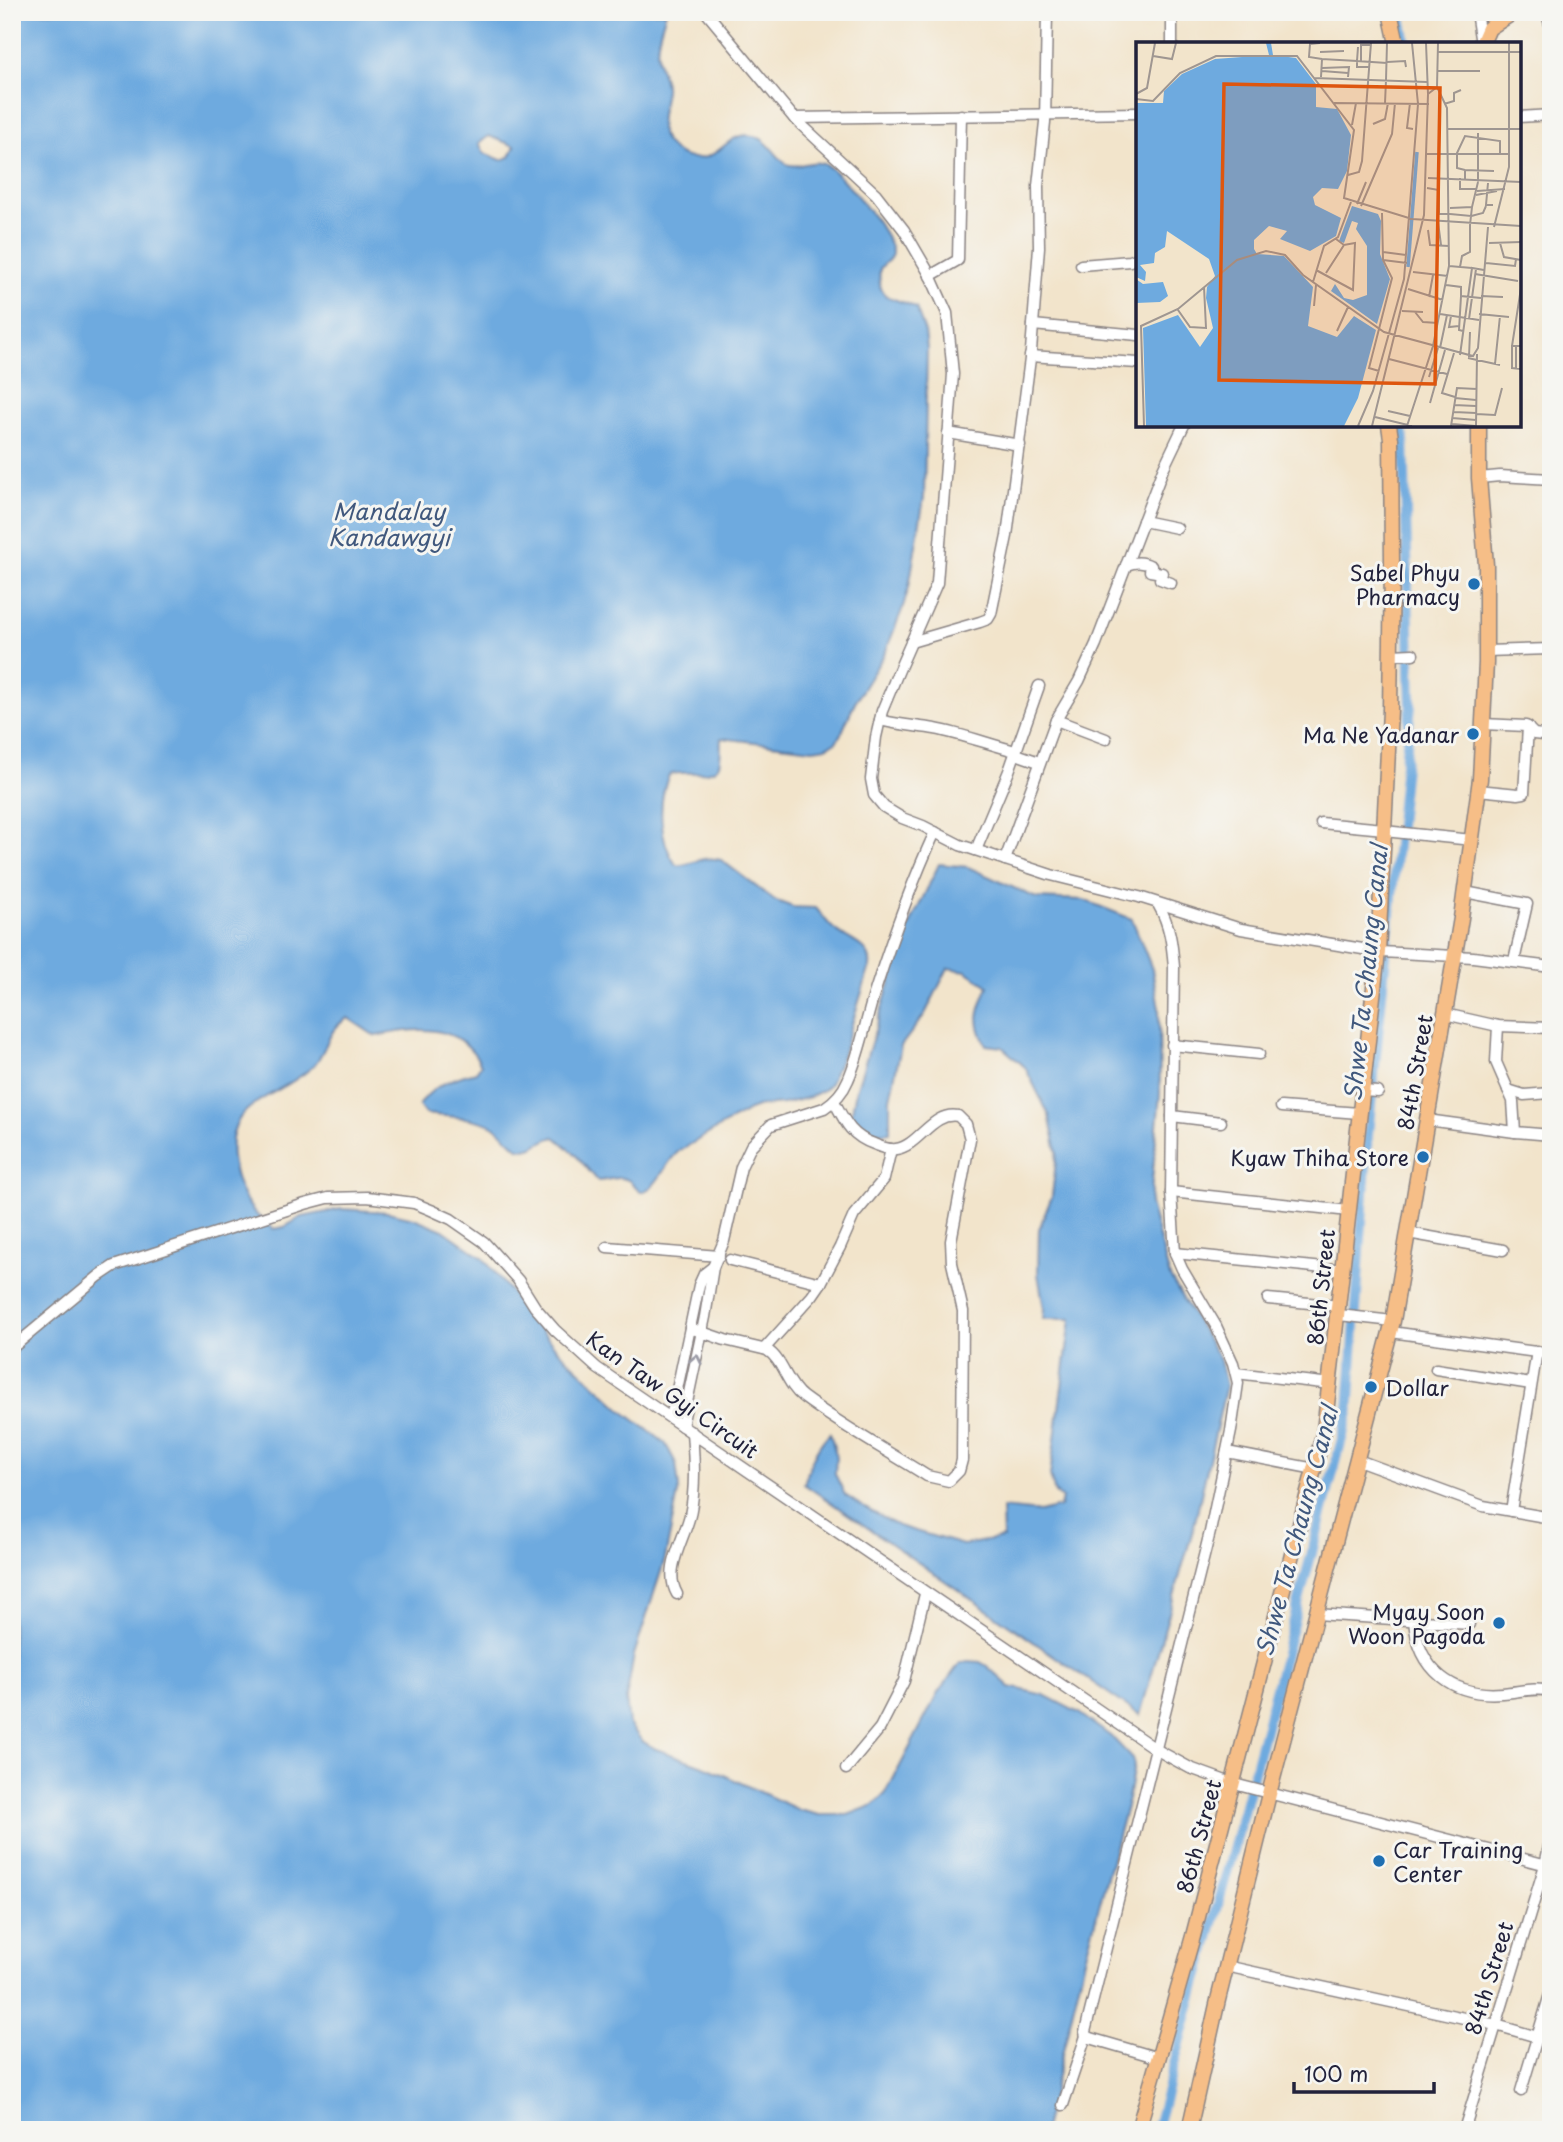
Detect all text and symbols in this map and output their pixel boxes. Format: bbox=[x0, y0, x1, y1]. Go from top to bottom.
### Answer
inset map bbox=[1136, 42, 1521, 427]
water label: Mandalay Kandawgyi bbox=[328, 493, 454, 554]
place label: Sabel Phyu Pharmacy bbox=[1350, 556, 1460, 612]
marker: Sabel Phyu Pharmacy bbox=[1466, 576, 1482, 592]
place label: Ma Ne Yadanar bbox=[1303, 718, 1460, 750]
marker: Ma Ne Yadanar bbox=[1465, 726, 1481, 742]
water label: Shwe Ta Chaung Canal bbox=[1334, 839, 1396, 1103]
street label: 84th Street bbox=[1388, 1012, 1440, 1132]
place label: Kyaw Thiha Store bbox=[1230, 1141, 1409, 1173]
marker: Kyaw Thiha Store bbox=[1415, 1149, 1431, 1165]
street label: 86th Street bbox=[1298, 1227, 1342, 1347]
street label: Kan Taw Gyi Circuit bbox=[580, 1322, 766, 1466]
one-way arrow bbox=[688, 1353, 702, 1365]
place label: Dollar bbox=[1385, 1371, 1449, 1403]
marker: Dollar bbox=[1363, 1379, 1379, 1395]
water label: Shwe Ta Chaung Canal bbox=[1246, 1399, 1347, 1660]
place label: Myay Soon Woon Pagoda bbox=[1348, 1595, 1485, 1651]
marker: Myay Soon Woon Pagoda bbox=[1491, 1615, 1507, 1631]
street label: 86th Street bbox=[1167, 1776, 1229, 1896]
place label: Car Training Center bbox=[1393, 1833, 1523, 1889]
marker: Car Training Center bbox=[1371, 1853, 1387, 1869]
street label: 84th Street bbox=[1456, 1917, 1520, 2039]
scale bar bbox=[1294, 2051, 1434, 2095]
text: 100 m bbox=[1304, 2057, 1368, 2089]

